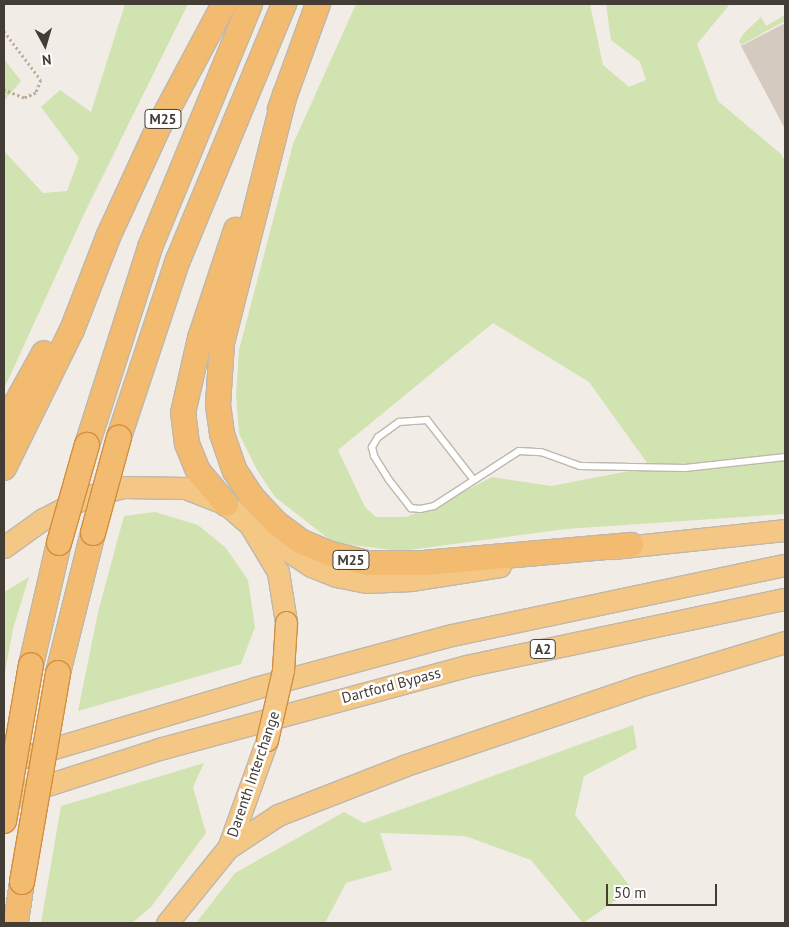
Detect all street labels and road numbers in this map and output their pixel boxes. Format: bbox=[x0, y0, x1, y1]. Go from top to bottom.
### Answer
road number: M25 bbox=[144, 108, 182, 130]
road number: M25 bbox=[332, 548, 370, 572]
road number: A2 bbox=[529, 638, 557, 661]
street label: Dartford Bypass bbox=[340, 663, 442, 707]
street label: Darenth Interchange bbox=[223, 709, 283, 839]

